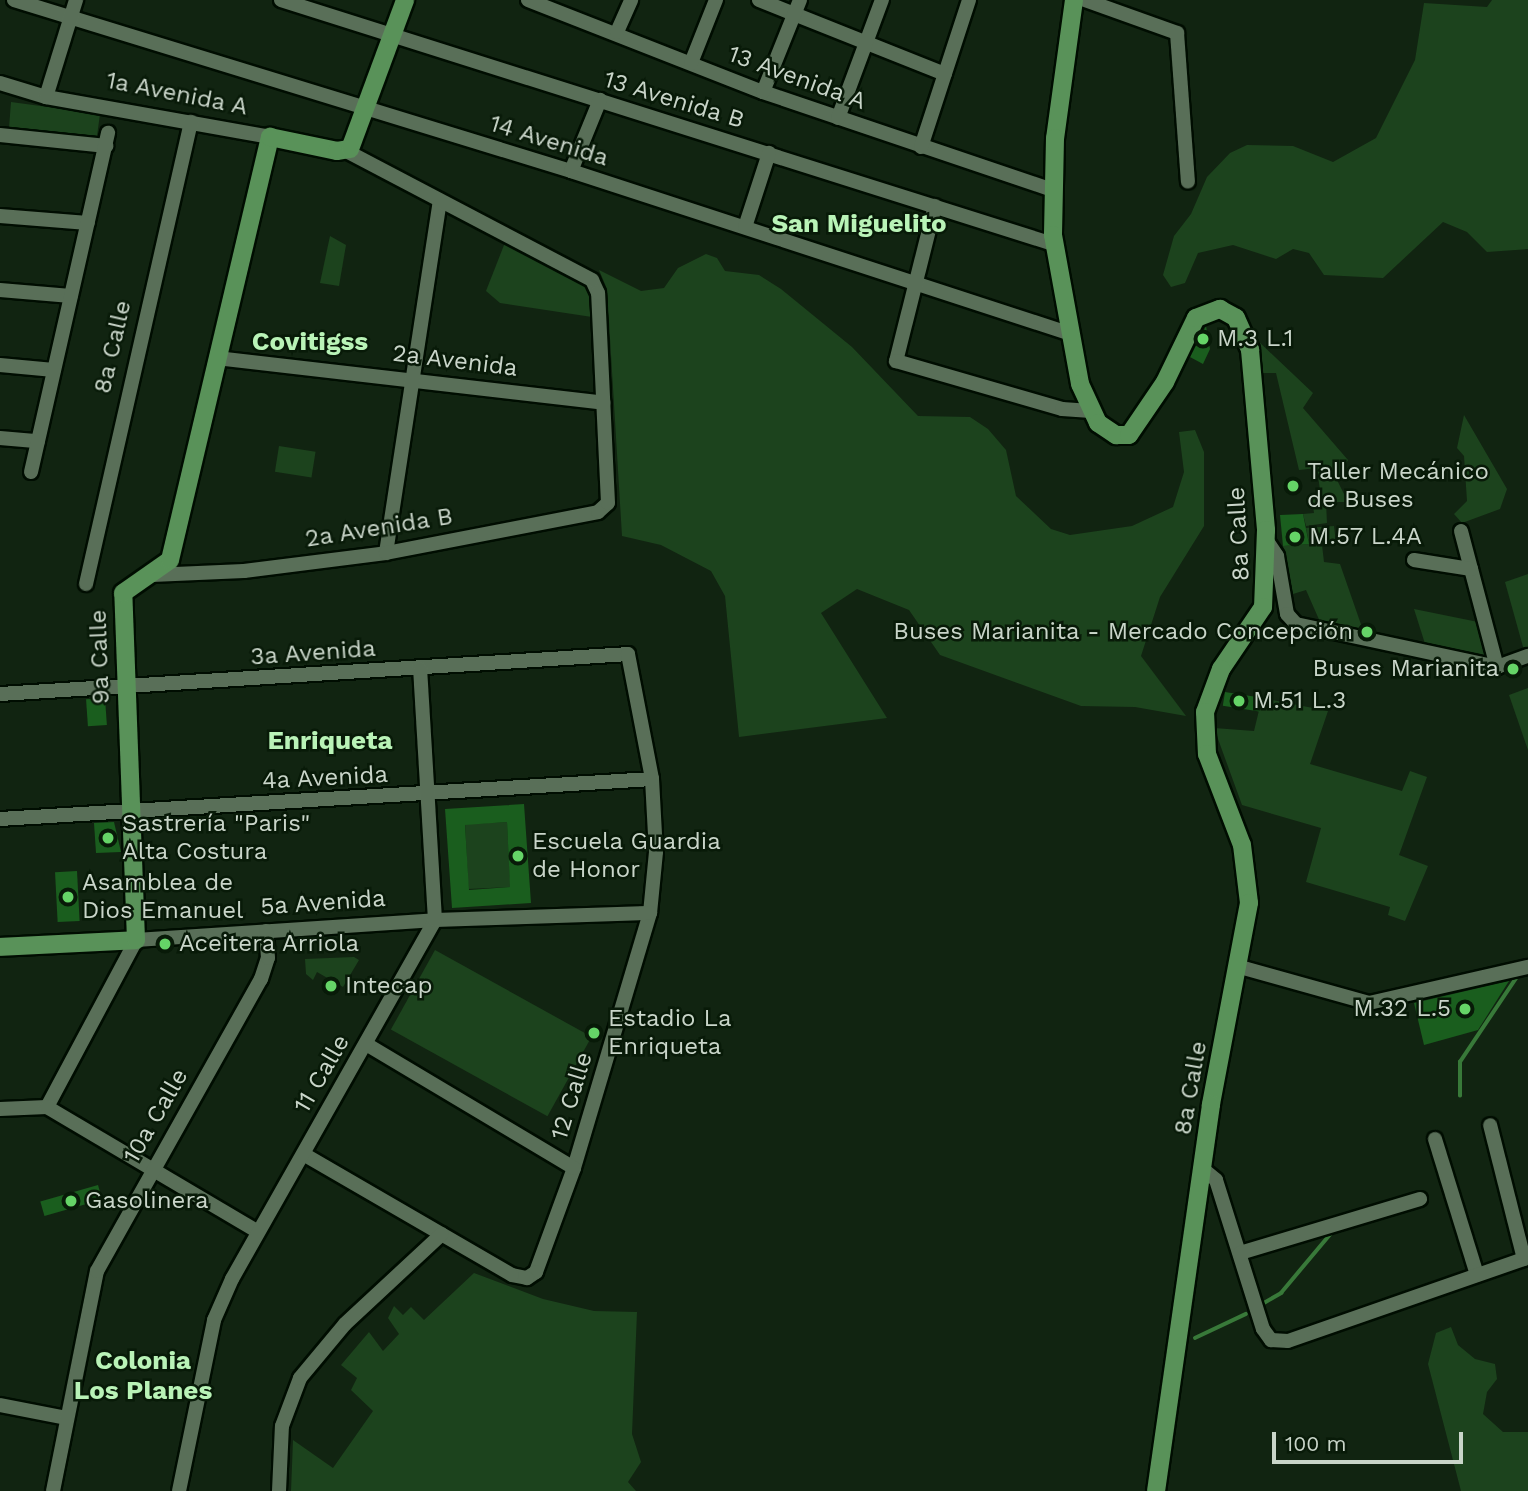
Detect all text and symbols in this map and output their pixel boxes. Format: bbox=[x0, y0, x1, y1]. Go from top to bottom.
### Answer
street label: 13 Avenida A bbox=[723, 39, 871, 117]
street label: 13 Avenida B bbox=[600, 65, 748, 135]
street label: 1a Avenida A bbox=[102, 66, 252, 122]
street label: 14 Avenida bbox=[486, 109, 612, 173]
district label: San Miguelito bbox=[771, 208, 947, 240]
street label: 8a Calle bbox=[88, 297, 138, 397]
place label: M.3 L.1 bbox=[1217, 325, 1293, 353]
district label: Covitigss bbox=[252, 326, 368, 358]
marker: M.3 L.1 bbox=[1195, 331, 1211, 347]
street label: 2a Avenida bbox=[390, 339, 520, 383]
place label: Taller Mecánico de Buses bbox=[1307, 458, 1489, 514]
marker: Taller Mecánico de Buses bbox=[1285, 478, 1301, 494]
street label: 8a Calle bbox=[1222, 486, 1256, 582]
street label: 2a Avenida B bbox=[302, 502, 456, 554]
place label: M.57 L.4A bbox=[1309, 523, 1422, 551]
marker: M.57 L.4A bbox=[1287, 529, 1303, 545]
street label: 9a Calle bbox=[84, 609, 116, 705]
place label: Buses Marianita - Mercado Concepción bbox=[893, 618, 1353, 646]
marker: Buses Marianita - Mercado Concepción bbox=[1359, 624, 1375, 640]
street label: 3a Avenida bbox=[249, 634, 377, 672]
place label: Buses Marianita bbox=[1313, 655, 1499, 683]
marker: Buses Marianita bbox=[1505, 661, 1521, 677]
place label: M.51 L.3 bbox=[1253, 687, 1346, 715]
marker: M.51 L.3 bbox=[1231, 693, 1247, 709]
district label: Enriqueta bbox=[267, 725, 393, 757]
street label: 4a Avenida bbox=[260, 760, 390, 796]
place label: Sastrería "Paris" Alta Costura bbox=[122, 810, 311, 866]
place label: Escuela Guardia de Honor bbox=[532, 828, 721, 884]
marker: Sastrería "Paris" Alta Costura bbox=[100, 830, 116, 846]
marker: Escuela Guardia de Honor bbox=[510, 848, 526, 864]
place label: Asamblea de Dios Emanuel bbox=[82, 869, 243, 925]
street label: 5a Avenida bbox=[259, 884, 387, 922]
marker: Asamblea de Dios Emanuel bbox=[60, 889, 76, 905]
place label: Aceitera Arriola bbox=[179, 930, 361, 958]
marker: Aceitera Arriola bbox=[157, 936, 173, 952]
place label: Intecap bbox=[345, 972, 433, 1000]
marker: Intecap bbox=[323, 978, 339, 994]
place label: M.32 L.5 bbox=[1353, 995, 1451, 1023]
marker: M.32 L.5 bbox=[1457, 1001, 1473, 1017]
place label: Estadio La Enriqueta bbox=[608, 1005, 732, 1061]
marker: Estadio La Enriqueta bbox=[586, 1025, 602, 1041]
street label: 11 Calle bbox=[288, 1030, 356, 1118]
street label: 8a Calle bbox=[1169, 1039, 1213, 1137]
street label: 12 Calle bbox=[545, 1049, 599, 1143]
street label: 10a Calle bbox=[117, 1063, 195, 1169]
place label: Gasolinera bbox=[85, 1187, 208, 1215]
marker: Gasolinera bbox=[63, 1193, 79, 1209]
district label: Colonia Los Planes bbox=[74, 1345, 212, 1406]
scale bar bbox=[1276, 1418, 1467, 1462]
text: 100 m bbox=[1285, 1431, 1347, 1456]

